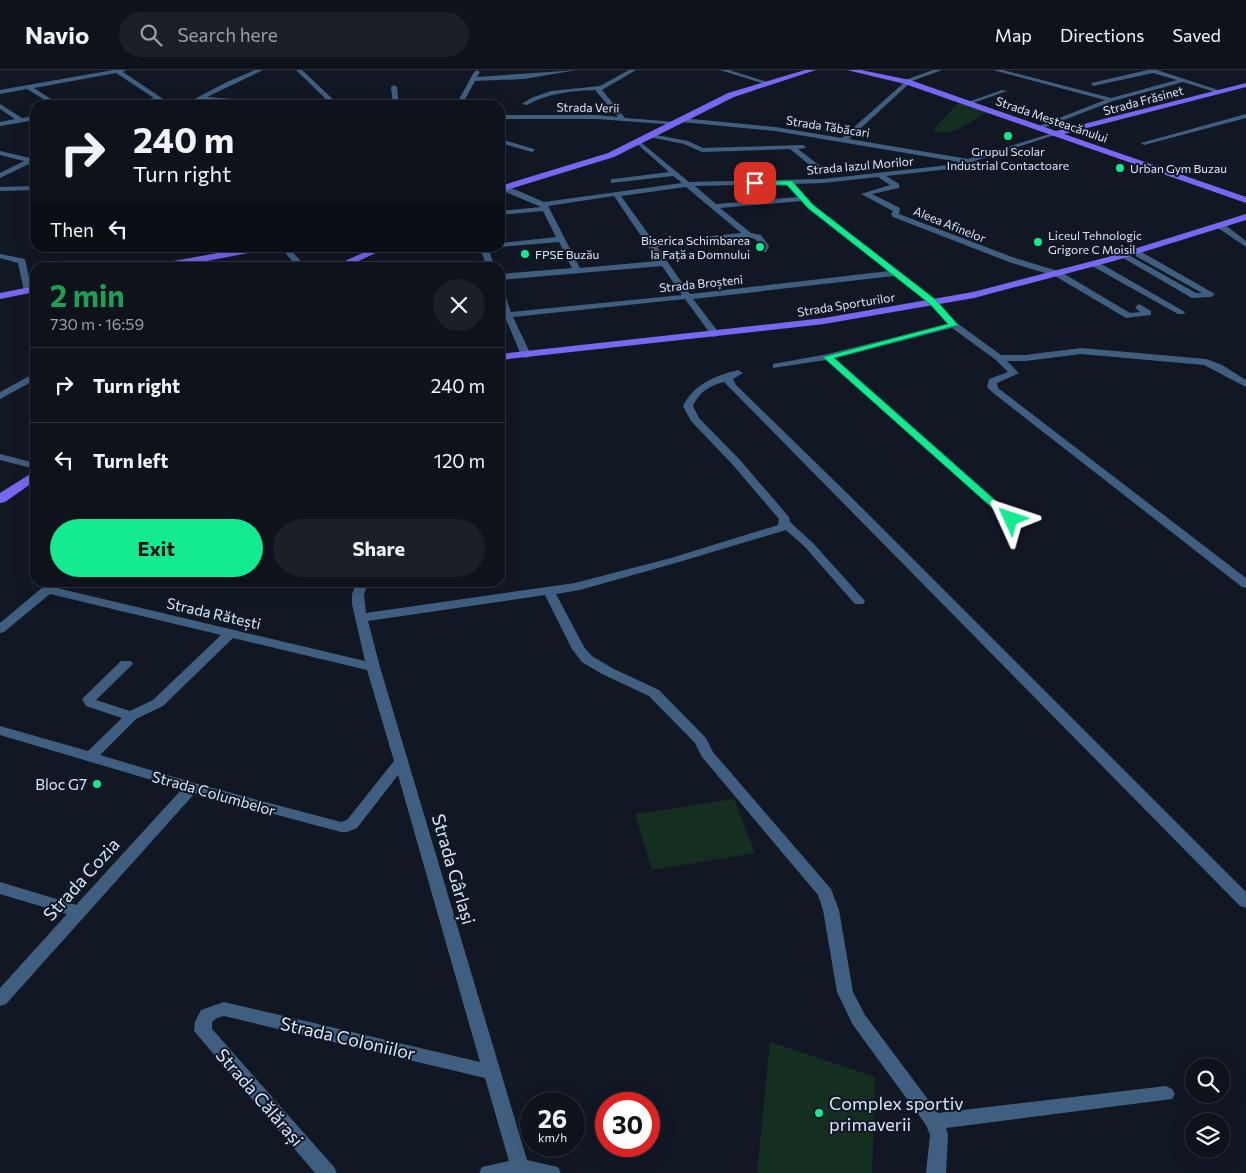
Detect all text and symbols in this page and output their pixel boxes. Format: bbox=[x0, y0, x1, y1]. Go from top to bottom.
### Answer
search box bbox=[119, 12, 469, 57]
text: Navio bbox=[25, 20, 89, 49]
icon: search bbox=[137, 21, 165, 49]
text: Search here bbox=[177, 23, 278, 46]
text: Map bbox=[995, 24, 1032, 46]
text: Directions bbox=[1060, 24, 1144, 46]
text: Saved bbox=[1172, 24, 1221, 46]
street label: Strada Frăsinet bbox=[1101, 83, 1185, 117]
street label: Strada Mesteacănului bbox=[994, 93, 1110, 145]
street label: Strada Verii bbox=[556, 99, 620, 115]
street label: Strada Tăbăcari bbox=[785, 112, 871, 140]
text: 240 m bbox=[133, 117, 234, 160]
icon: right bbox=[50, 120, 115, 185]
marker: Grupul Scolar Industrial Contactoare bbox=[1002, 130, 1014, 142]
place label: Grupul Scolar Industrial Contactoare bbox=[947, 144, 1069, 172]
street label: Strada Iazul Morilor bbox=[806, 153, 914, 177]
text: Turn right bbox=[133, 160, 231, 187]
place label: Urban Gym Buzau bbox=[1130, 161, 1227, 175]
pin bbox=[734, 162, 776, 204]
marker: Urban Gym Buzau bbox=[1114, 162, 1126, 174]
icon: arrive bbox=[741, 169, 769, 197]
street label: Aleea Afinelor bbox=[912, 203, 988, 245]
icon: left bbox=[104, 215, 132, 243]
text: Then bbox=[50, 218, 94, 241]
place label: Liceul Tehnologic Grigore C Moisil bbox=[1048, 228, 1142, 256]
place label: Biserica Schimbarea la Față a Domnului bbox=[641, 233, 750, 262]
marker: Liceul Tehnologic Grigore C Moisil bbox=[1032, 236, 1044, 248]
marker: Biserica Schimbarea la Față a Domnului bbox=[754, 241, 766, 253]
place label: FPSE Buzău bbox=[535, 247, 599, 261]
marker: FPSE Buzău bbox=[519, 248, 531, 260]
street label: Strada Broșteni bbox=[658, 272, 744, 295]
text: 2 min bbox=[50, 276, 125, 313]
button: close bbox=[433, 279, 485, 331]
street label: Strada Sporturilor bbox=[796, 289, 896, 319]
text: 730 m · 16:59 bbox=[50, 314, 144, 333]
icon: right bbox=[50, 371, 78, 399]
text: Turn right bbox=[93, 374, 180, 397]
text: 240 m bbox=[431, 374, 485, 397]
icon: left bbox=[50, 446, 78, 474]
text: Turn left bbox=[93, 449, 168, 472]
text: 120 m bbox=[434, 449, 485, 472]
position arrow bbox=[984, 492, 1036, 544]
button: Exit bbox=[50, 519, 263, 577]
button: Share bbox=[273, 519, 485, 577]
street label: Strada Rătești bbox=[165, 593, 263, 635]
street label: Strada Columbelor bbox=[150, 767, 278, 819]
place label: Bloc G7 bbox=[35, 775, 87, 793]
marker: Bloc G7 bbox=[91, 778, 103, 790]
street label: Strada Gârlași bbox=[427, 811, 480, 927]
street label: Strada Cozia bbox=[38, 833, 124, 925]
street label: Strada Coloniilor bbox=[278, 1012, 418, 1064]
street label: Strada Călărași bbox=[211, 1044, 308, 1151]
map controls bbox=[1185, 1058, 1230, 1158]
button: search bbox=[1185, 1058, 1230, 1103]
speed limit sign: 30 bbox=[595, 1092, 660, 1157]
place label: Complex sportiv primaverii bbox=[829, 1092, 964, 1135]
text: 26 bbox=[538, 1103, 567, 1133]
marker: Complex sportiv primaverii bbox=[813, 1107, 825, 1119]
button: layers bbox=[1185, 1113, 1230, 1158]
text: km/h bbox=[538, 1130, 567, 1144]

